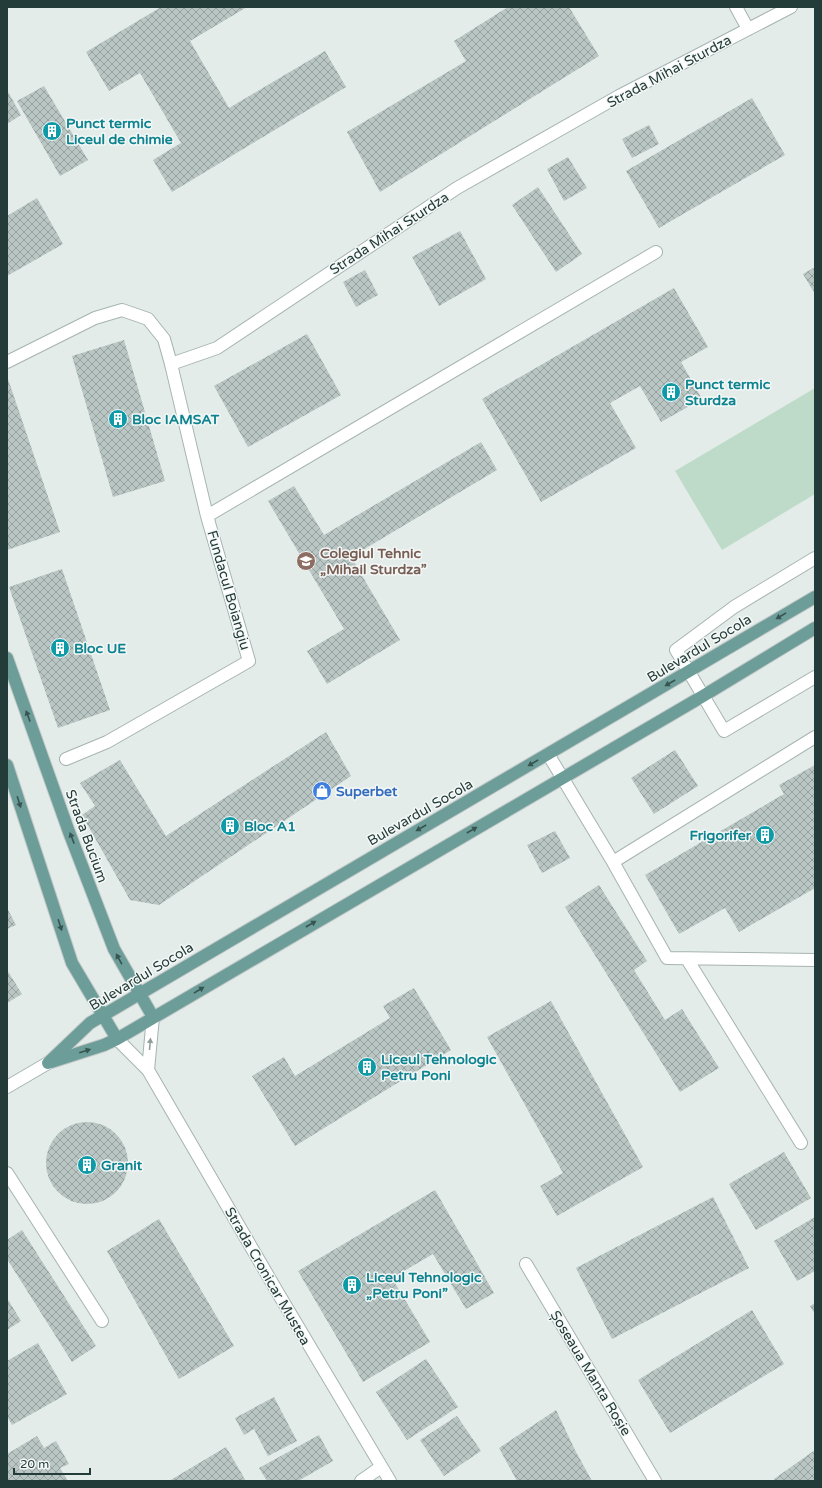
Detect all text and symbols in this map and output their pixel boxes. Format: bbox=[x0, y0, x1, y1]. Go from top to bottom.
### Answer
street label: Strada Mihai Sturdza bbox=[604, 31, 734, 111]
place label: Punct termic Liceul de chimie bbox=[66, 115, 173, 148]
building icon: Punct termic Liceul de chimie bbox=[41, 120, 63, 142]
street label: Strada Mihai Sturdza bbox=[326, 189, 452, 278]
place label: Punct termic Sturdza bbox=[685, 376, 771, 409]
building icon: Punct termic Sturdza bbox=[660, 381, 682, 403]
building icon: Bloc IAMSAT bbox=[107, 408, 129, 430]
place label: Bloc IAMSAT bbox=[132, 411, 220, 428]
street label: Fundacul Boiangiu bbox=[203, 528, 254, 652]
place label: Colegiul Tehnic „Mihail Sturdza” bbox=[320, 545, 427, 578]
school or university icon: Colegiul Tehnic „Mihail Sturdza” bbox=[295, 550, 317, 572]
street label: Bulevardul Socola bbox=[644, 611, 755, 686]
one-way arrow bbox=[775, 613, 787, 620]
building icon: Bloc UE bbox=[49, 637, 71, 659]
place label: Bloc UE bbox=[74, 640, 126, 657]
one-way arrow bbox=[664, 679, 676, 686]
one-way arrow bbox=[24, 710, 30, 722]
one-way arrow bbox=[527, 759, 539, 766]
street label: Bulevardul Socola bbox=[365, 775, 476, 849]
shop icon: Superbet bbox=[311, 780, 333, 802]
place label: Superbet bbox=[336, 783, 398, 800]
street label: Strada Bucium bbox=[62, 787, 111, 885]
one-way arrow bbox=[16, 796, 22, 808]
building icon: Bloc A1 bbox=[219, 815, 241, 837]
place label: Bloc A1 bbox=[244, 818, 296, 835]
building icon: Frigorifer bbox=[754, 824, 776, 846]
one-way arrow bbox=[415, 825, 427, 832]
one-way arrow bbox=[466, 827, 478, 834]
place label: Frigorifer bbox=[690, 827, 752, 844]
one-way arrow bbox=[68, 832, 74, 844]
one-way arrow bbox=[57, 920, 63, 932]
one-way arrow bbox=[306, 921, 317, 928]
street label: Bulevardul Socola bbox=[86, 939, 197, 1014]
one-way arrow bbox=[116, 953, 123, 965]
one-way arrow bbox=[193, 986, 205, 993]
one-way arrow bbox=[147, 1038, 154, 1050]
one-way arrow bbox=[79, 1048, 91, 1054]
place label: Liceul Tehnologic Petru Poni bbox=[381, 1051, 497, 1084]
building icon: Liceul Tehnologic Petru Poni bbox=[356, 1056, 378, 1078]
building icon: Granit bbox=[76, 1154, 98, 1176]
place label: Granit bbox=[101, 1157, 143, 1174]
street label: Strada Cronicar Mustea bbox=[221, 1204, 314, 1348]
place label: Liceul Tehnologic „Petru Poni” bbox=[366, 1269, 482, 1302]
building icon: Liceul Tehnologic „Petru Poni” bbox=[341, 1274, 363, 1296]
street label: Șoseaua Manta Roșie bbox=[547, 1308, 635, 1439]
scale bar bbox=[14, 1450, 90, 1476]
text: 20 m bbox=[20, 1457, 49, 1471]

